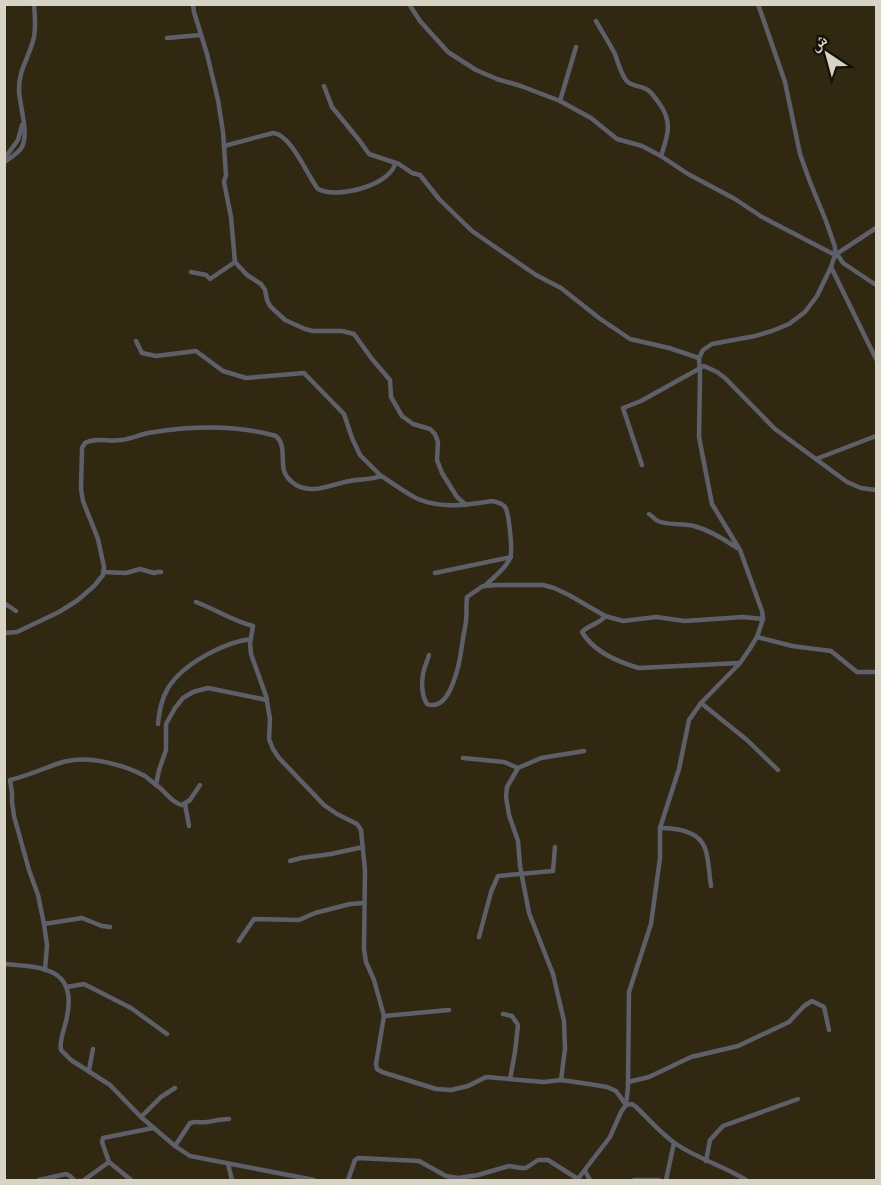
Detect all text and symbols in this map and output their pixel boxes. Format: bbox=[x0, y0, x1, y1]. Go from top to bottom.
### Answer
north arrow bbox=[797, 24, 857, 84]
text: ش bbox=[805, 28, 832, 56]

